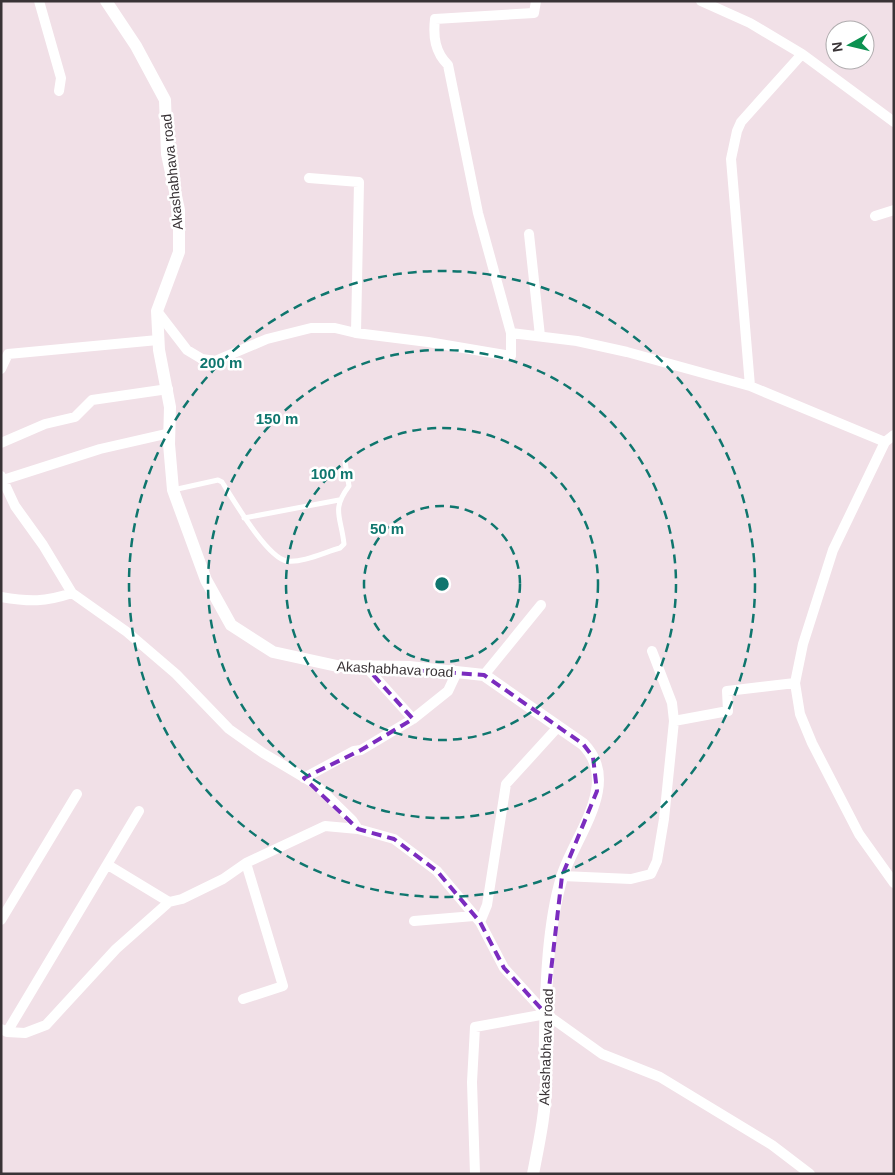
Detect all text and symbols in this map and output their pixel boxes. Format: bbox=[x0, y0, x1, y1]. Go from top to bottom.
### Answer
north arrow bbox=[825, 20, 875, 70]
text: N bbox=[828, 41, 846, 53]
street label: Akashabhava road bbox=[158, 113, 186, 231]
text: 200 m bbox=[200, 354, 242, 371]
text: 150 m bbox=[256, 410, 298, 427]
text: 100 m bbox=[311, 465, 353, 482]
text: 50 m bbox=[370, 520, 404, 537]
centre of rings bbox=[433, 575, 451, 593]
street label: Akashabhava road bbox=[336, 658, 454, 680]
street label: Akashabhava road bbox=[536, 988, 556, 1106]

